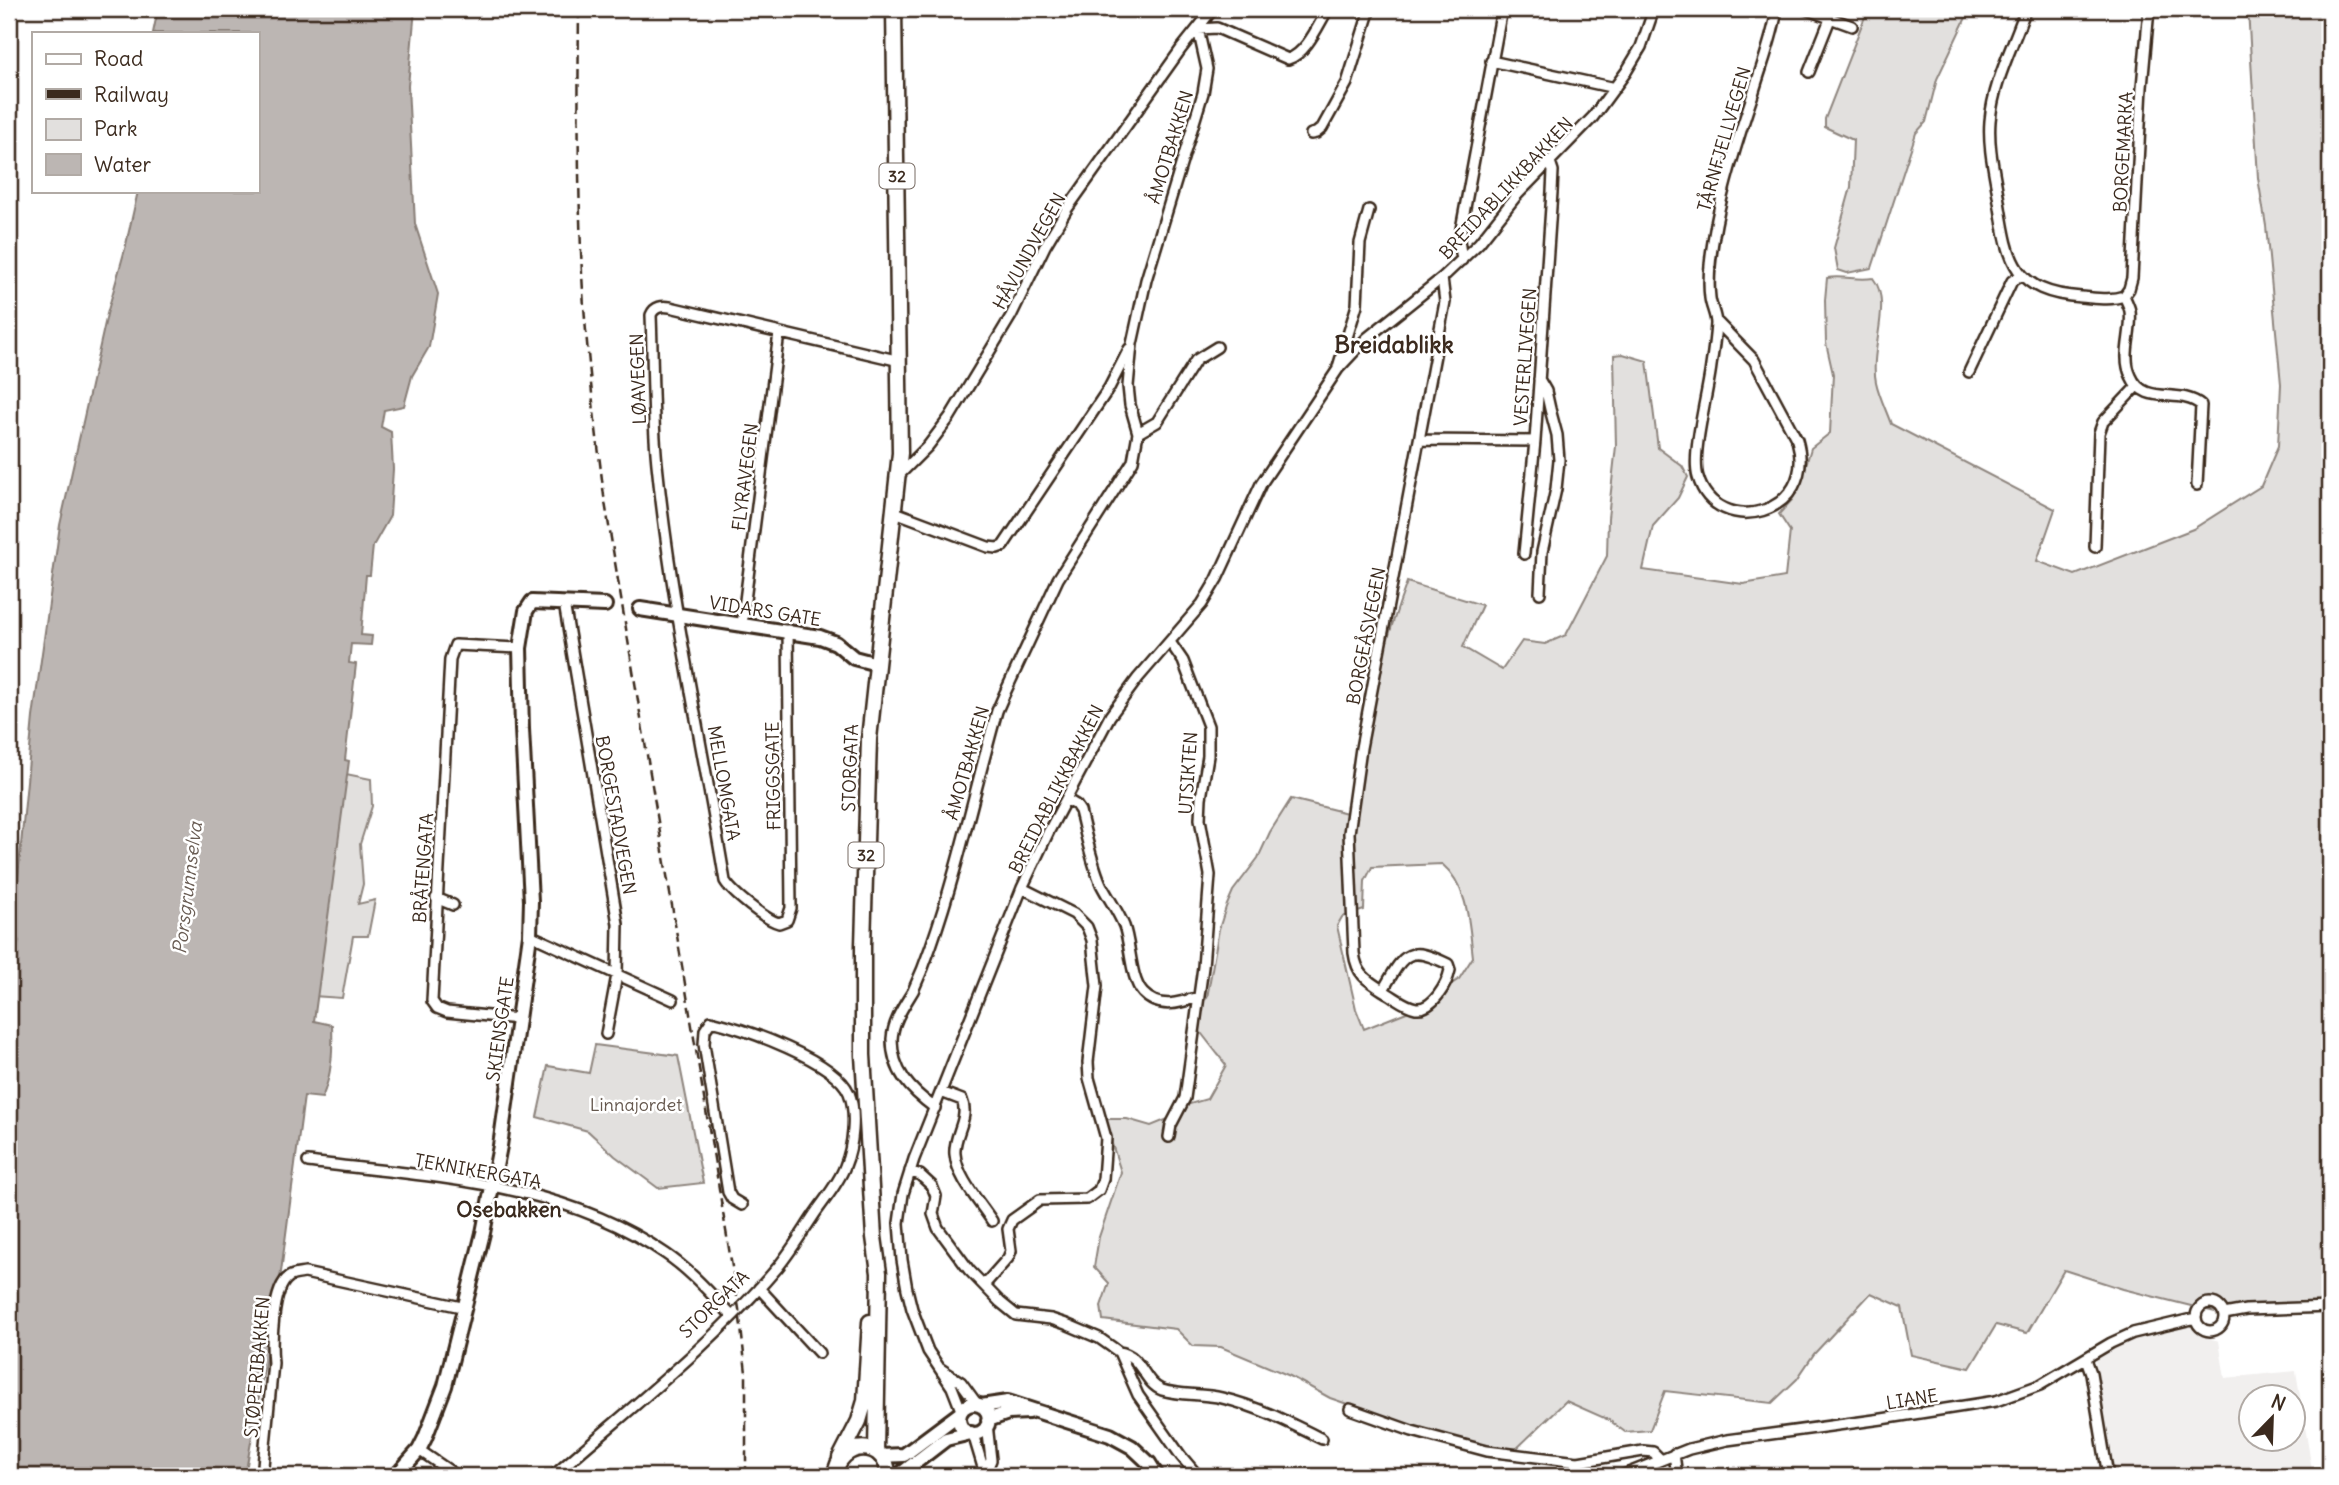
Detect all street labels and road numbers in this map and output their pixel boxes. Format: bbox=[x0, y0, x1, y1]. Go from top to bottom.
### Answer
street label: TÅRNFJELLVEGEN bbox=[1692, 64, 1756, 214]
street label: ÅMOTBAKKEN bbox=[1142, 87, 1198, 207]
street label: BORGEMARKA bbox=[2108, 91, 2138, 213]
street label: BREIDABLIKKBAKKEN bbox=[1434, 112, 1578, 264]
road number: 32 bbox=[880, 164, 914, 188]
street label: HÅVUNDVEGEN bbox=[987, 189, 1071, 313]
street label: VESTERLIVEGEN bbox=[1509, 287, 1541, 427]
street label: LØAVEGEN bbox=[625, 333, 651, 425]
street label: FLYRAVEGEN bbox=[727, 422, 763, 532]
street label: BORGEÅSVEGEN bbox=[1341, 565, 1391, 707]
street label: VIDARS GATE bbox=[707, 591, 823, 631]
street label: BREIDABLIKKBAKKEN bbox=[1003, 701, 1109, 877]
street label: ÅMOTBAKKEN bbox=[940, 703, 994, 823]
street label: FRIGGSGATE bbox=[761, 721, 785, 831]
street label: MELLOMGATA bbox=[703, 724, 745, 842]
street label: STORGATA bbox=[837, 724, 863, 812]
street label: UTSIKTEN bbox=[1174, 731, 1202, 815]
street label: BORGESTADVEGEN bbox=[591, 734, 641, 896]
street label: BRÅTENGATA bbox=[408, 812, 438, 924]
road number: 32 bbox=[848, 842, 884, 868]
street label: SKIENSGATE bbox=[481, 975, 519, 1083]
street label: TEKNIKERGATA bbox=[413, 1149, 543, 1193]
street label: STORGATA bbox=[674, 1265, 754, 1343]
street label: STØPERIBAKKEN bbox=[239, 1295, 275, 1439]
street label: LIANE bbox=[1884, 1384, 1940, 1414]

